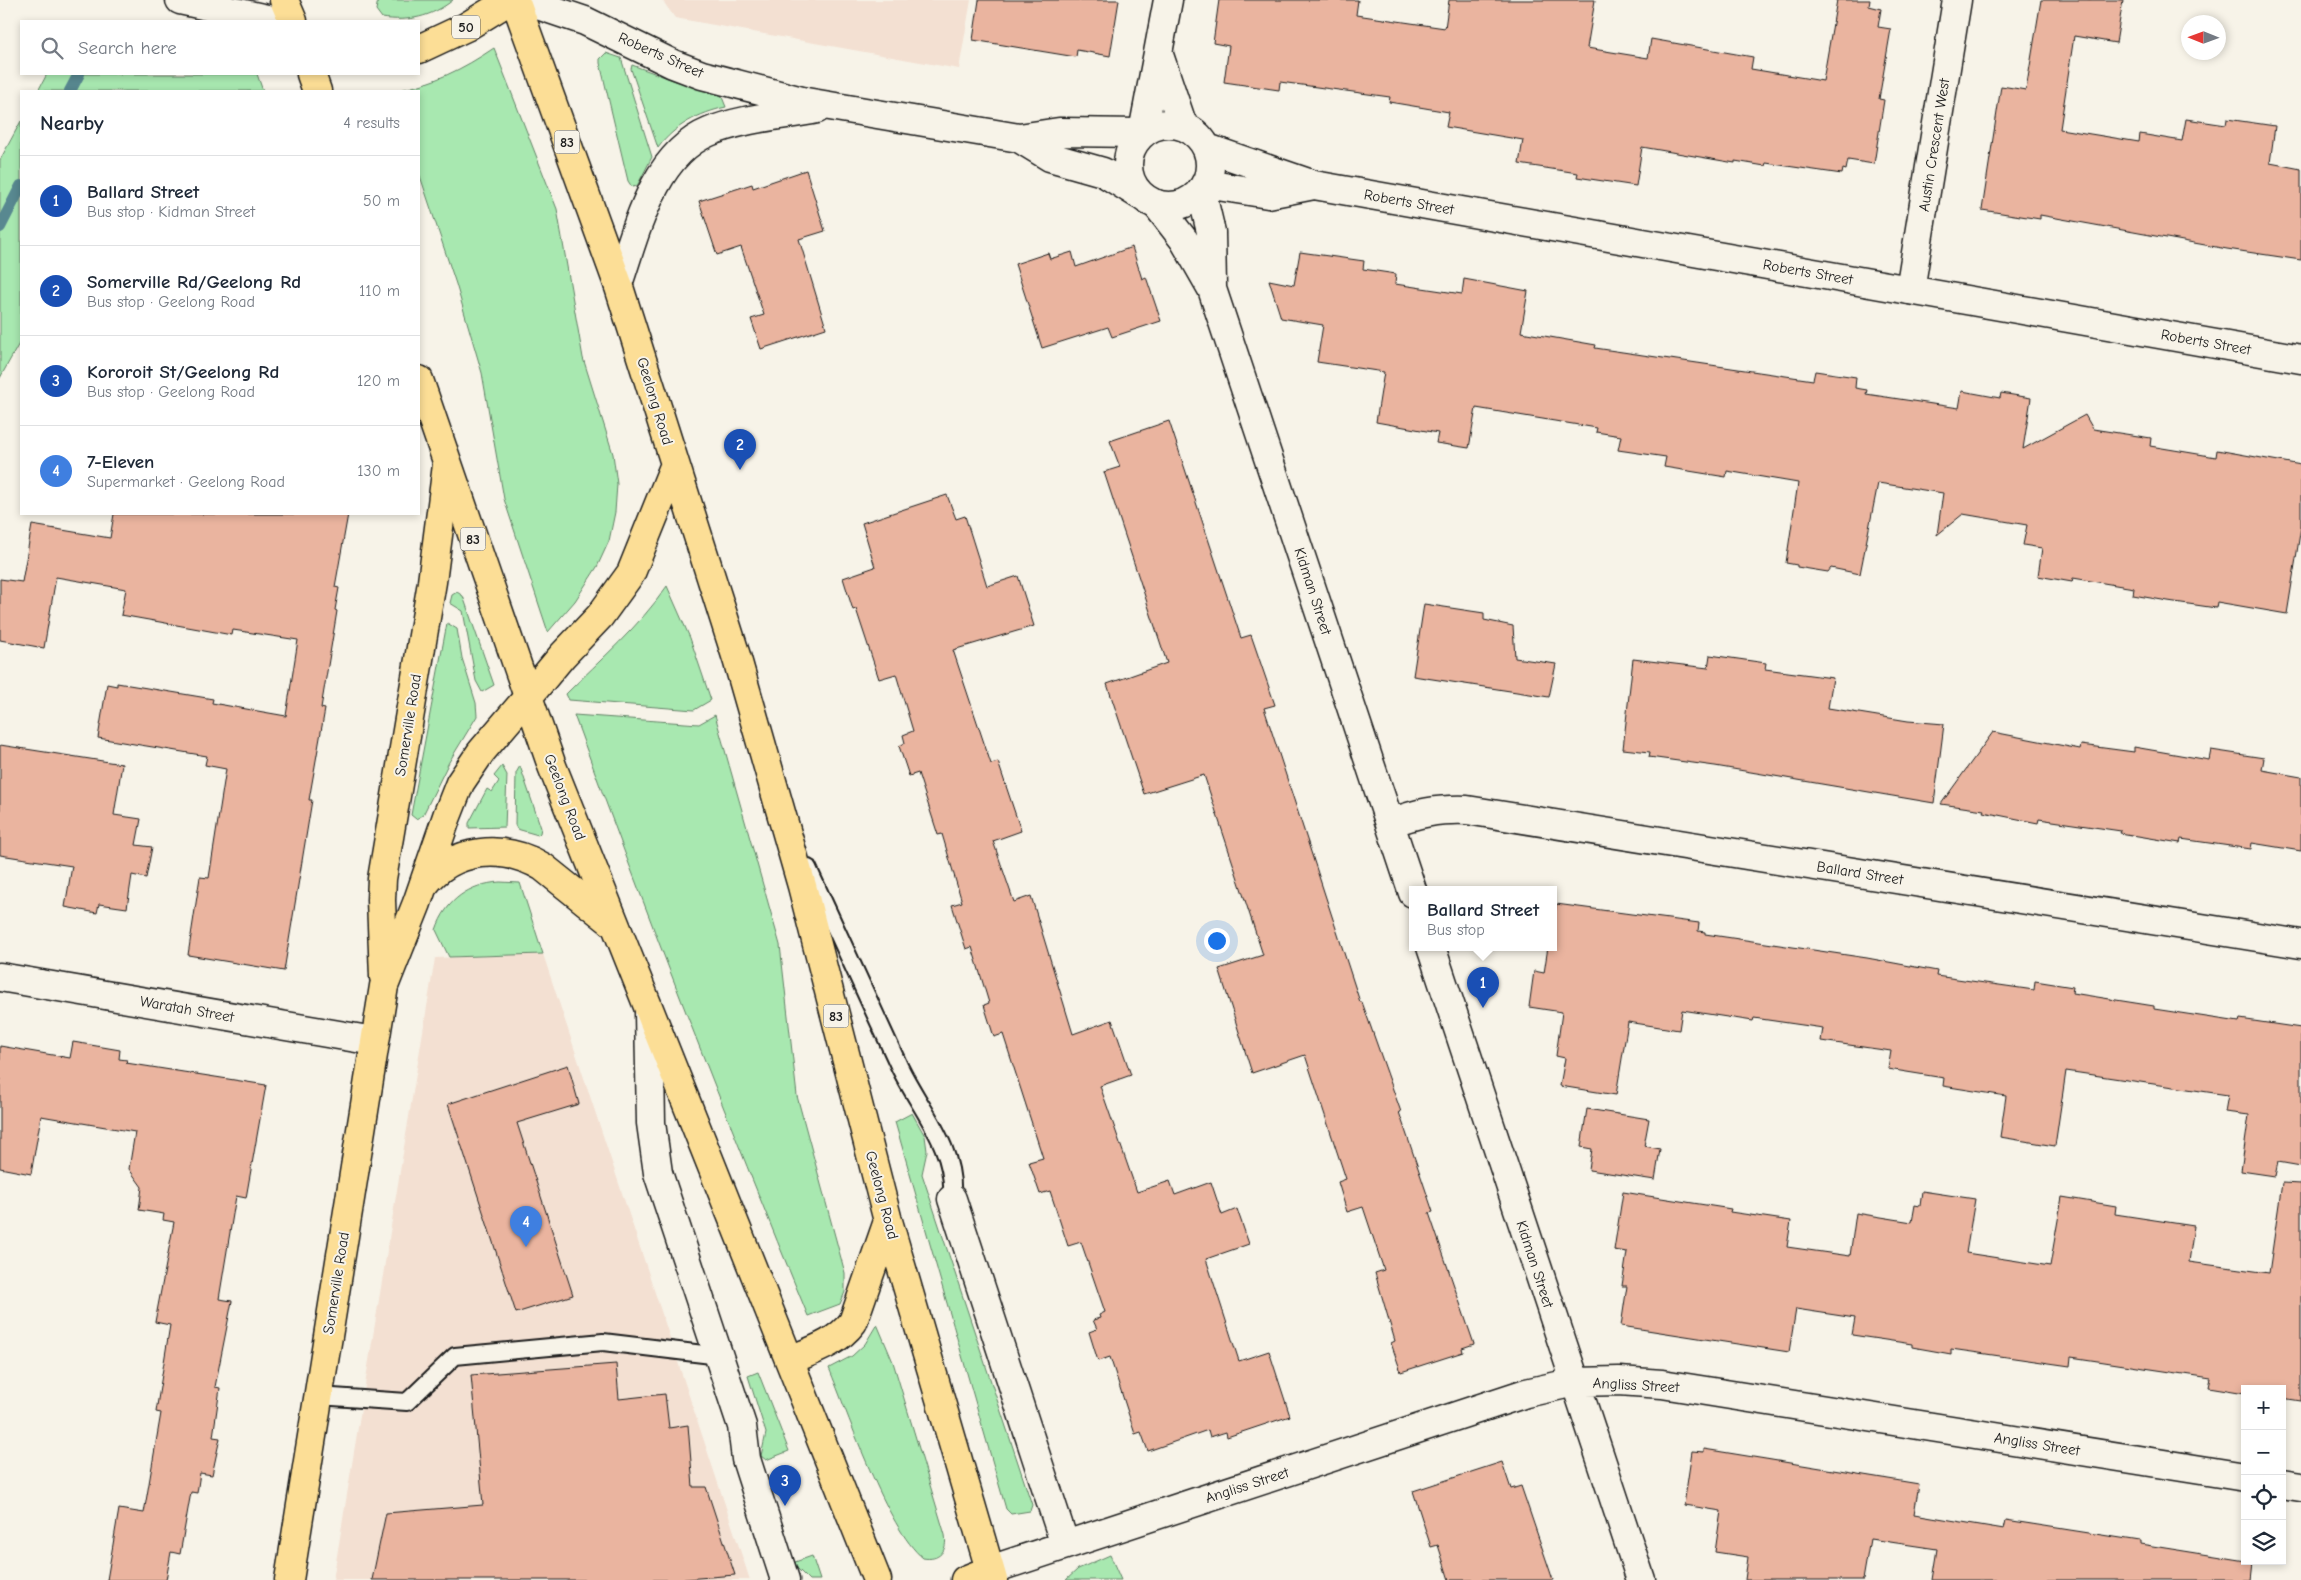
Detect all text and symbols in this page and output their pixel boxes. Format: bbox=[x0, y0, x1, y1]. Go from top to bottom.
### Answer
north arrow bbox=[2181, 15, 2226, 60]
road number: 50 bbox=[452, 16, 480, 38]
search box bbox=[20, 20, 420, 75]
street label: Roberts Street bbox=[616, 28, 707, 82]
icon: search bbox=[38, 34, 66, 62]
text: Search here bbox=[78, 37, 177, 59]
street label: Austin Crescent West bbox=[1915, 76, 1954, 213]
text: Nearby bbox=[40, 111, 104, 135]
text: 4 results bbox=[343, 114, 400, 132]
road number: 83 bbox=[554, 130, 580, 154]
text: Ballard Street bbox=[87, 181, 199, 203]
street label: Roberts Street bbox=[1362, 185, 1456, 219]
text: 1 bbox=[53, 192, 59, 210]
text: 50 m bbox=[363, 192, 400, 210]
text: Bus stop · Kidman Street bbox=[87, 203, 255, 221]
street label: Roberts Street bbox=[1761, 255, 1855, 289]
text: Somerville Rd/Geelong Rd bbox=[87, 271, 301, 293]
text: 2 bbox=[52, 282, 60, 300]
text: 110 m bbox=[359, 282, 400, 300]
text: Bus stop · Geelong Road bbox=[87, 293, 255, 311]
street label: Roberts Street bbox=[2159, 325, 2253, 359]
street label: Geelong Road bbox=[633, 355, 677, 447]
text: Kororoit St/Geelong Rd bbox=[87, 361, 279, 383]
text: 3 bbox=[52, 372, 60, 390]
text: 120 m bbox=[357, 372, 400, 390]
text: Bus stop · Geelong Road bbox=[87, 383, 255, 401]
pin: 2 bbox=[724, 429, 756, 470]
text: 7-Eleven bbox=[87, 451, 154, 473]
text: 4 bbox=[52, 462, 60, 480]
text: 130 m bbox=[357, 462, 400, 480]
text: Supermarket · Geelong Road bbox=[87, 473, 285, 491]
road number: 83 bbox=[460, 528, 486, 550]
street label: Kidman Street bbox=[1290, 545, 1336, 638]
street label: Somerville Road bbox=[391, 673, 425, 777]
street label: Geelong Road bbox=[540, 751, 590, 843]
street label: Ballard Street bbox=[1815, 857, 1905, 889]
popup bbox=[1409, 886, 1557, 951]
text: Ballard Street bbox=[1427, 899, 1539, 921]
text: Bus stop bbox=[1427, 921, 1485, 939]
your location bbox=[1204, 928, 1230, 954]
pin: 1 bbox=[1467, 967, 1499, 1008]
street label: Waratah Street bbox=[138, 992, 236, 1026]
road number: 83 bbox=[824, 1004, 848, 1028]
street label: Geelong Road bbox=[862, 1149, 902, 1241]
pin: 4 bbox=[510, 1206, 542, 1247]
street label: Kidman Street bbox=[1512, 1218, 1558, 1311]
street label: Somerville Road bbox=[319, 1231, 353, 1335]
street label: Angliss Street bbox=[1592, 1374, 1680, 1396]
map controls bbox=[2241, 1385, 2286, 1565]
button: + bbox=[2241, 1385, 2286, 1430]
street label: Angliss Street bbox=[1993, 1428, 2082, 1460]
button: − bbox=[2241, 1430, 2286, 1475]
street label: Angliss Street bbox=[1203, 1463, 1292, 1507]
pin: 3 bbox=[769, 1465, 801, 1506]
button: locate bbox=[2241, 1475, 2286, 1520]
button: layers bbox=[2241, 1520, 2286, 1565]

